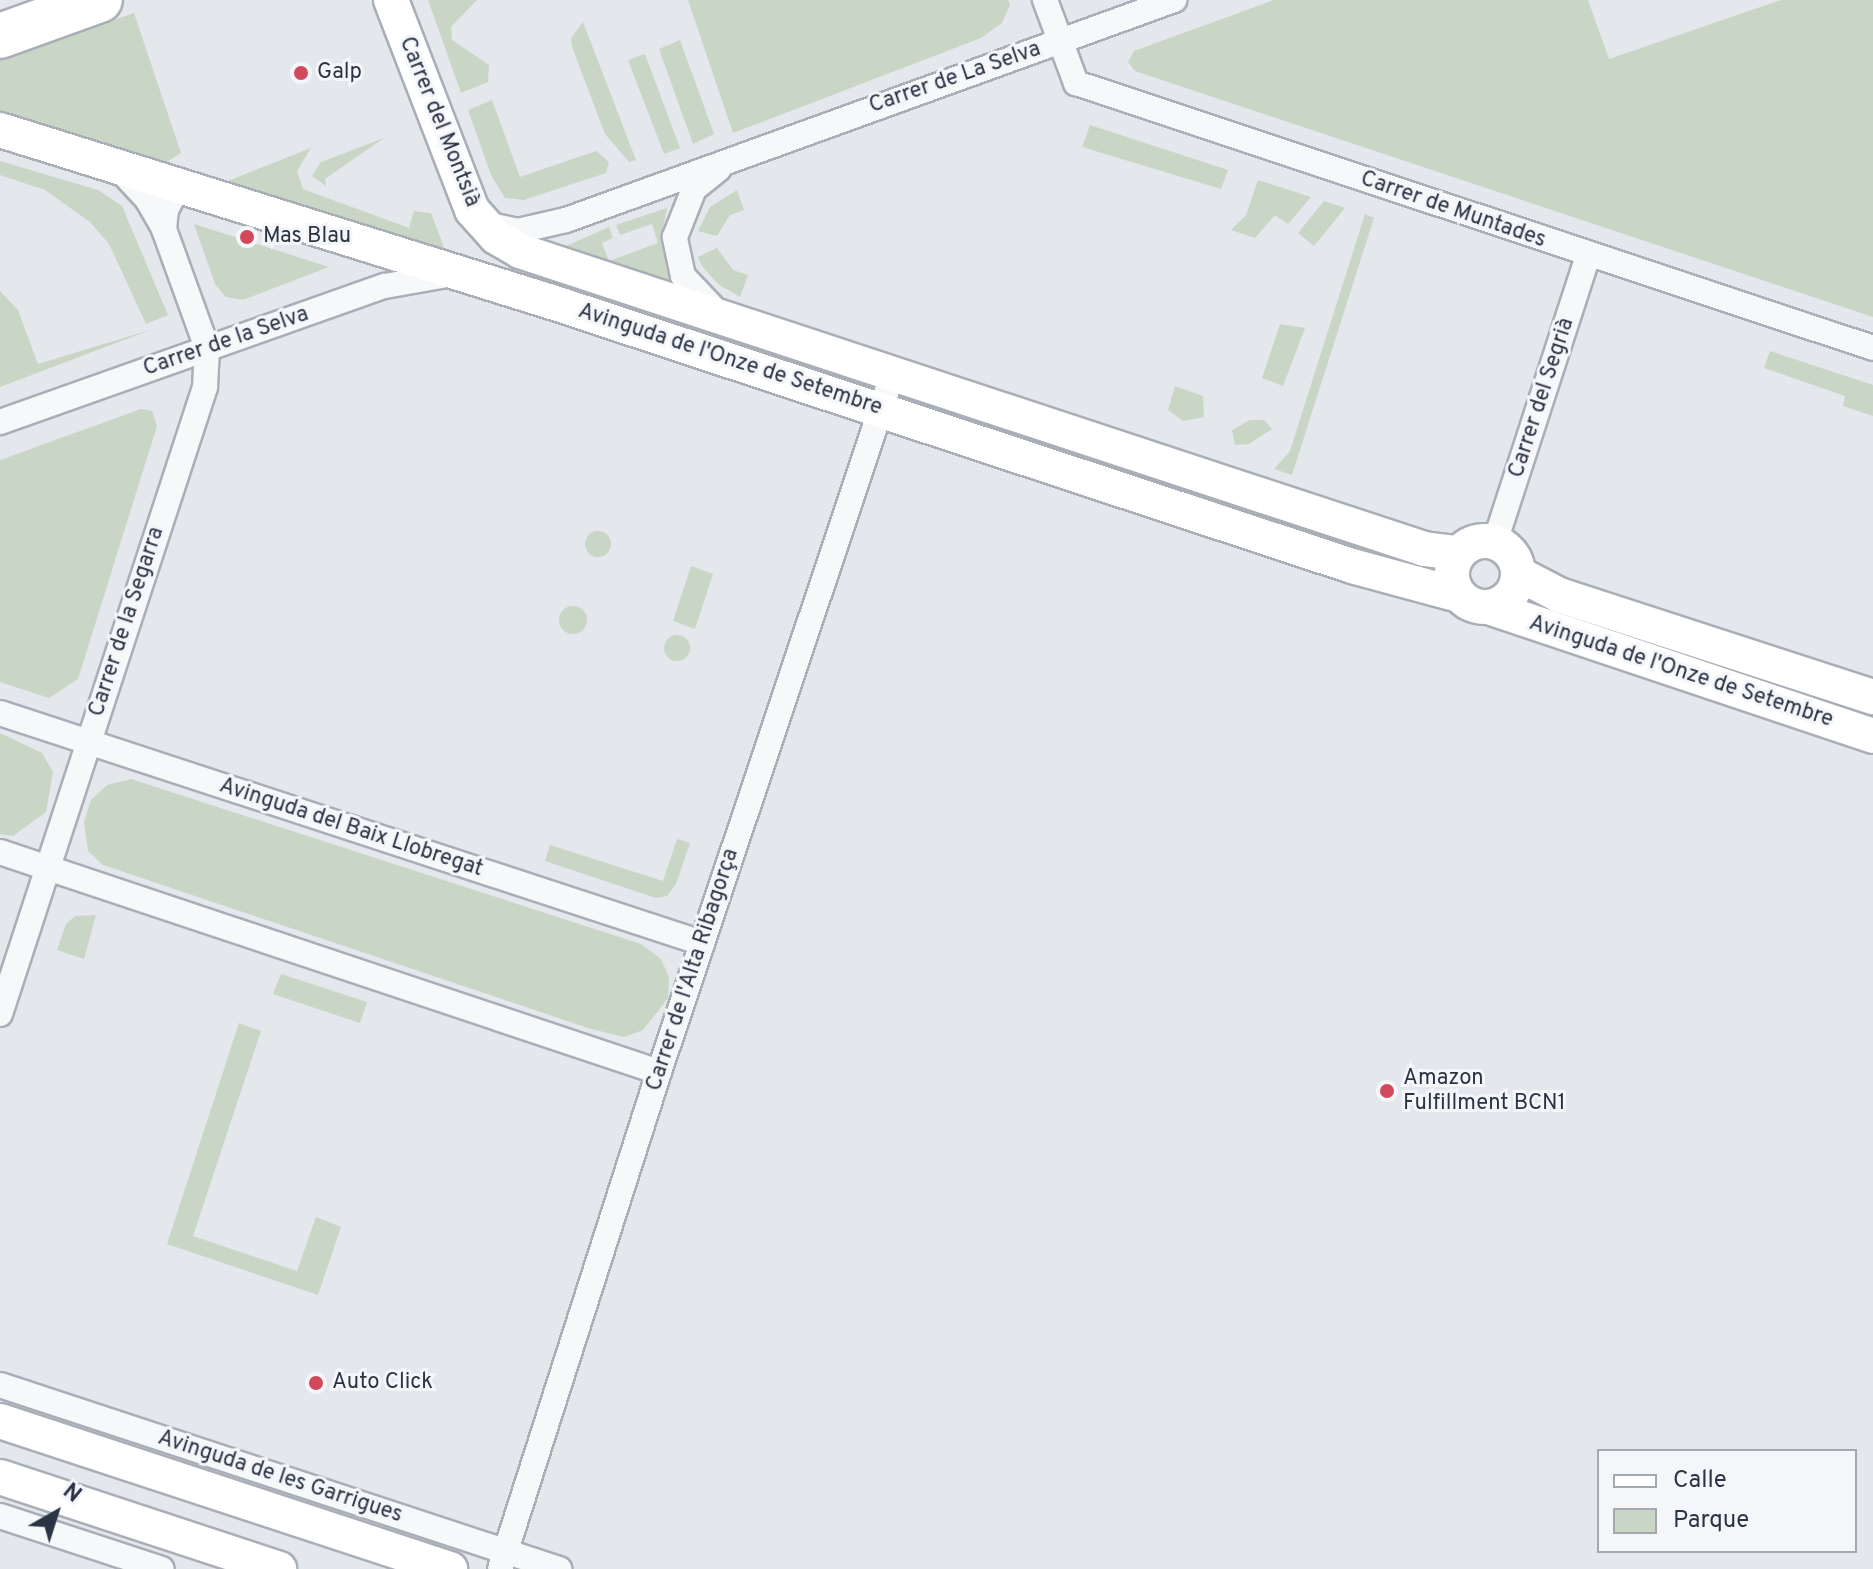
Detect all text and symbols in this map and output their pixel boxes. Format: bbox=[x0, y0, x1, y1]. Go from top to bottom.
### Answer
street label: Carrer del Montsià bbox=[393, 33, 485, 211]
street label: Carrer de La Selva bbox=[866, 36, 1044, 120]
place label: Galp bbox=[317, 60, 362, 86]
marker: Galp bbox=[292, 64, 310, 82]
street label: Carrer de Muntades bbox=[1357, 166, 1549, 254]
place label: Mas Blau bbox=[263, 224, 351, 250]
marker: Mas Blau bbox=[238, 228, 256, 246]
street label: Avinguda de l'Onze de Setembre bbox=[575, 298, 885, 422]
street label: Carrer de la Selva bbox=[140, 301, 312, 383]
street label: Carrer del Segrià bbox=[1504, 315, 1580, 481]
street label: Carrer de la Segarra bbox=[84, 524, 170, 720]
street label: Avinguda de l'Onze de Setembre bbox=[1526, 610, 1836, 734]
street label: Avinguda del Baix Llobregat bbox=[216, 773, 486, 883]
street label: Carrer de l'Alta Ribagorça bbox=[641, 845, 745, 1095]
place label: Amazon Fulfillment BCN1 bbox=[1403, 1065, 1566, 1116]
marker: Amazon Fulfillment BCN1 bbox=[1378, 1082, 1396, 1100]
place label: Auto Click bbox=[332, 1370, 433, 1396]
marker: Auto Click bbox=[307, 1374, 325, 1392]
street label: Avinguda de les Garrigues bbox=[154, 1425, 406, 1529]
legend bbox=[1597, 1449, 1857, 1553]
text: Calle bbox=[1673, 1466, 1727, 1496]
north arrow bbox=[16, 1473, 96, 1553]
text: N bbox=[57, 1478, 86, 1509]
text: Parque bbox=[1673, 1506, 1749, 1536]

